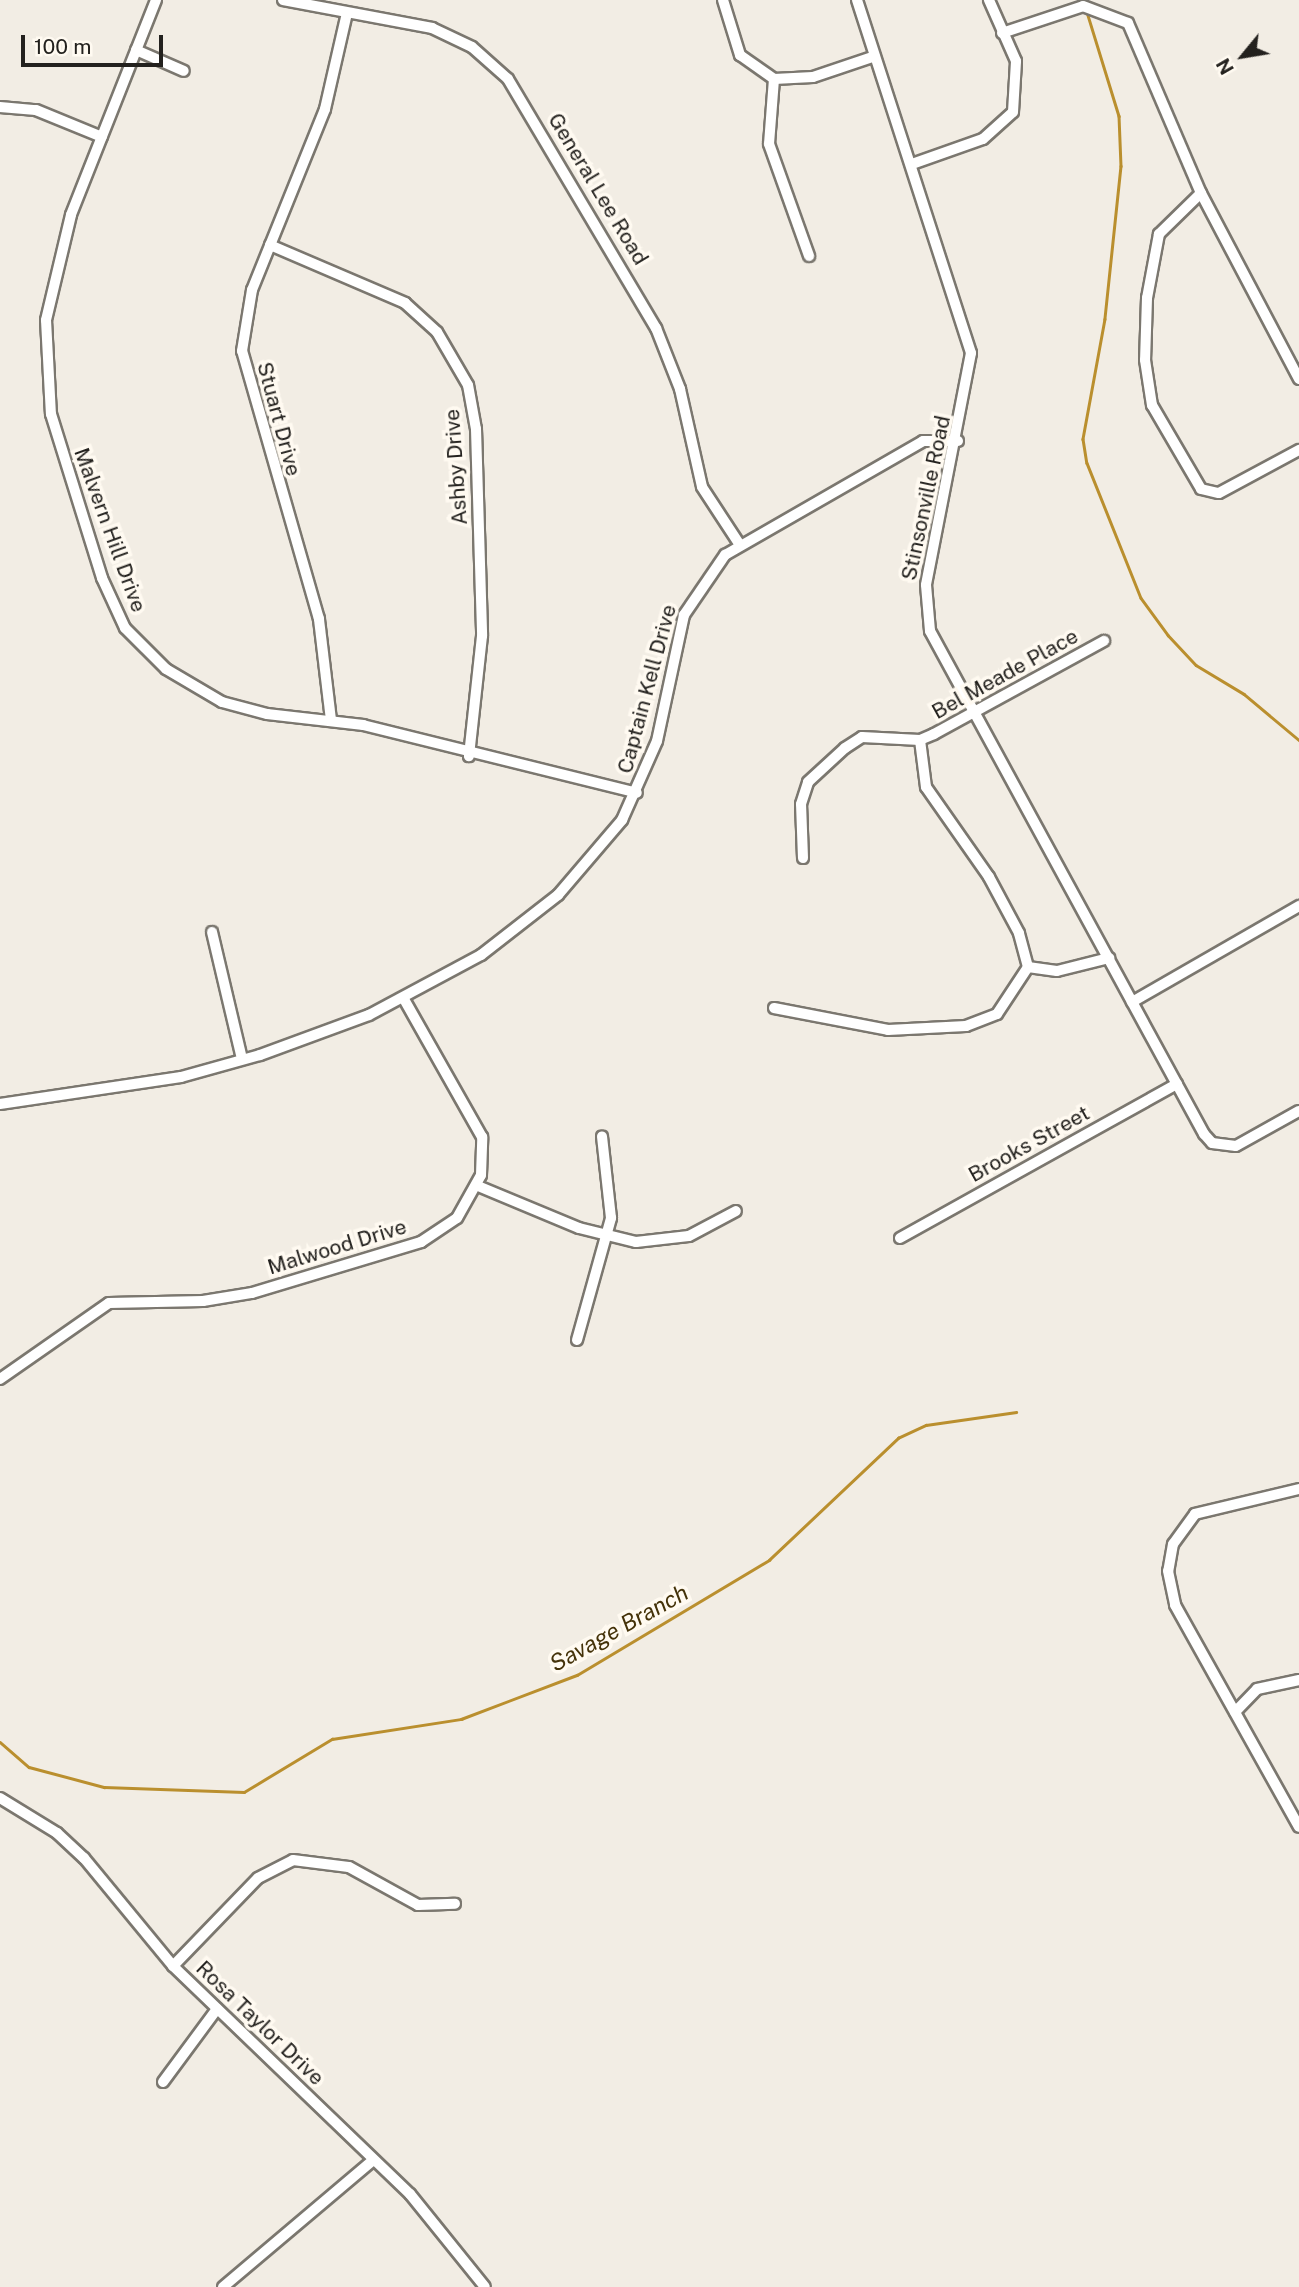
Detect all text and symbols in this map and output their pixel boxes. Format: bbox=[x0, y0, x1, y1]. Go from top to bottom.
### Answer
scale bar bbox=[24, 21, 166, 65]
north arrow bbox=[1208, 21, 1278, 91]
text: 100 m bbox=[34, 34, 91, 59]
text: N bbox=[1212, 55, 1238, 78]
street label: General Lee Road bbox=[543, 109, 653, 269]
street label: Stuart Drive bbox=[252, 359, 306, 479]
street label: Ashby Drive bbox=[439, 408, 473, 526]
street label: Stinsonville Road bbox=[896, 413, 956, 583]
street label: Malvern Hill Drive bbox=[69, 444, 151, 616]
street label: Captain Kell Drive bbox=[612, 602, 682, 776]
street label: Bel Meade Place bbox=[927, 623, 1083, 725]
street label: Brooks Street bbox=[964, 1100, 1094, 1188]
street label: Malwood Drive bbox=[265, 1214, 409, 1280]
water label: Savage Branch bbox=[545, 1579, 693, 1677]
street label: Rosa Taylor Drive bbox=[191, 1956, 329, 2090]

